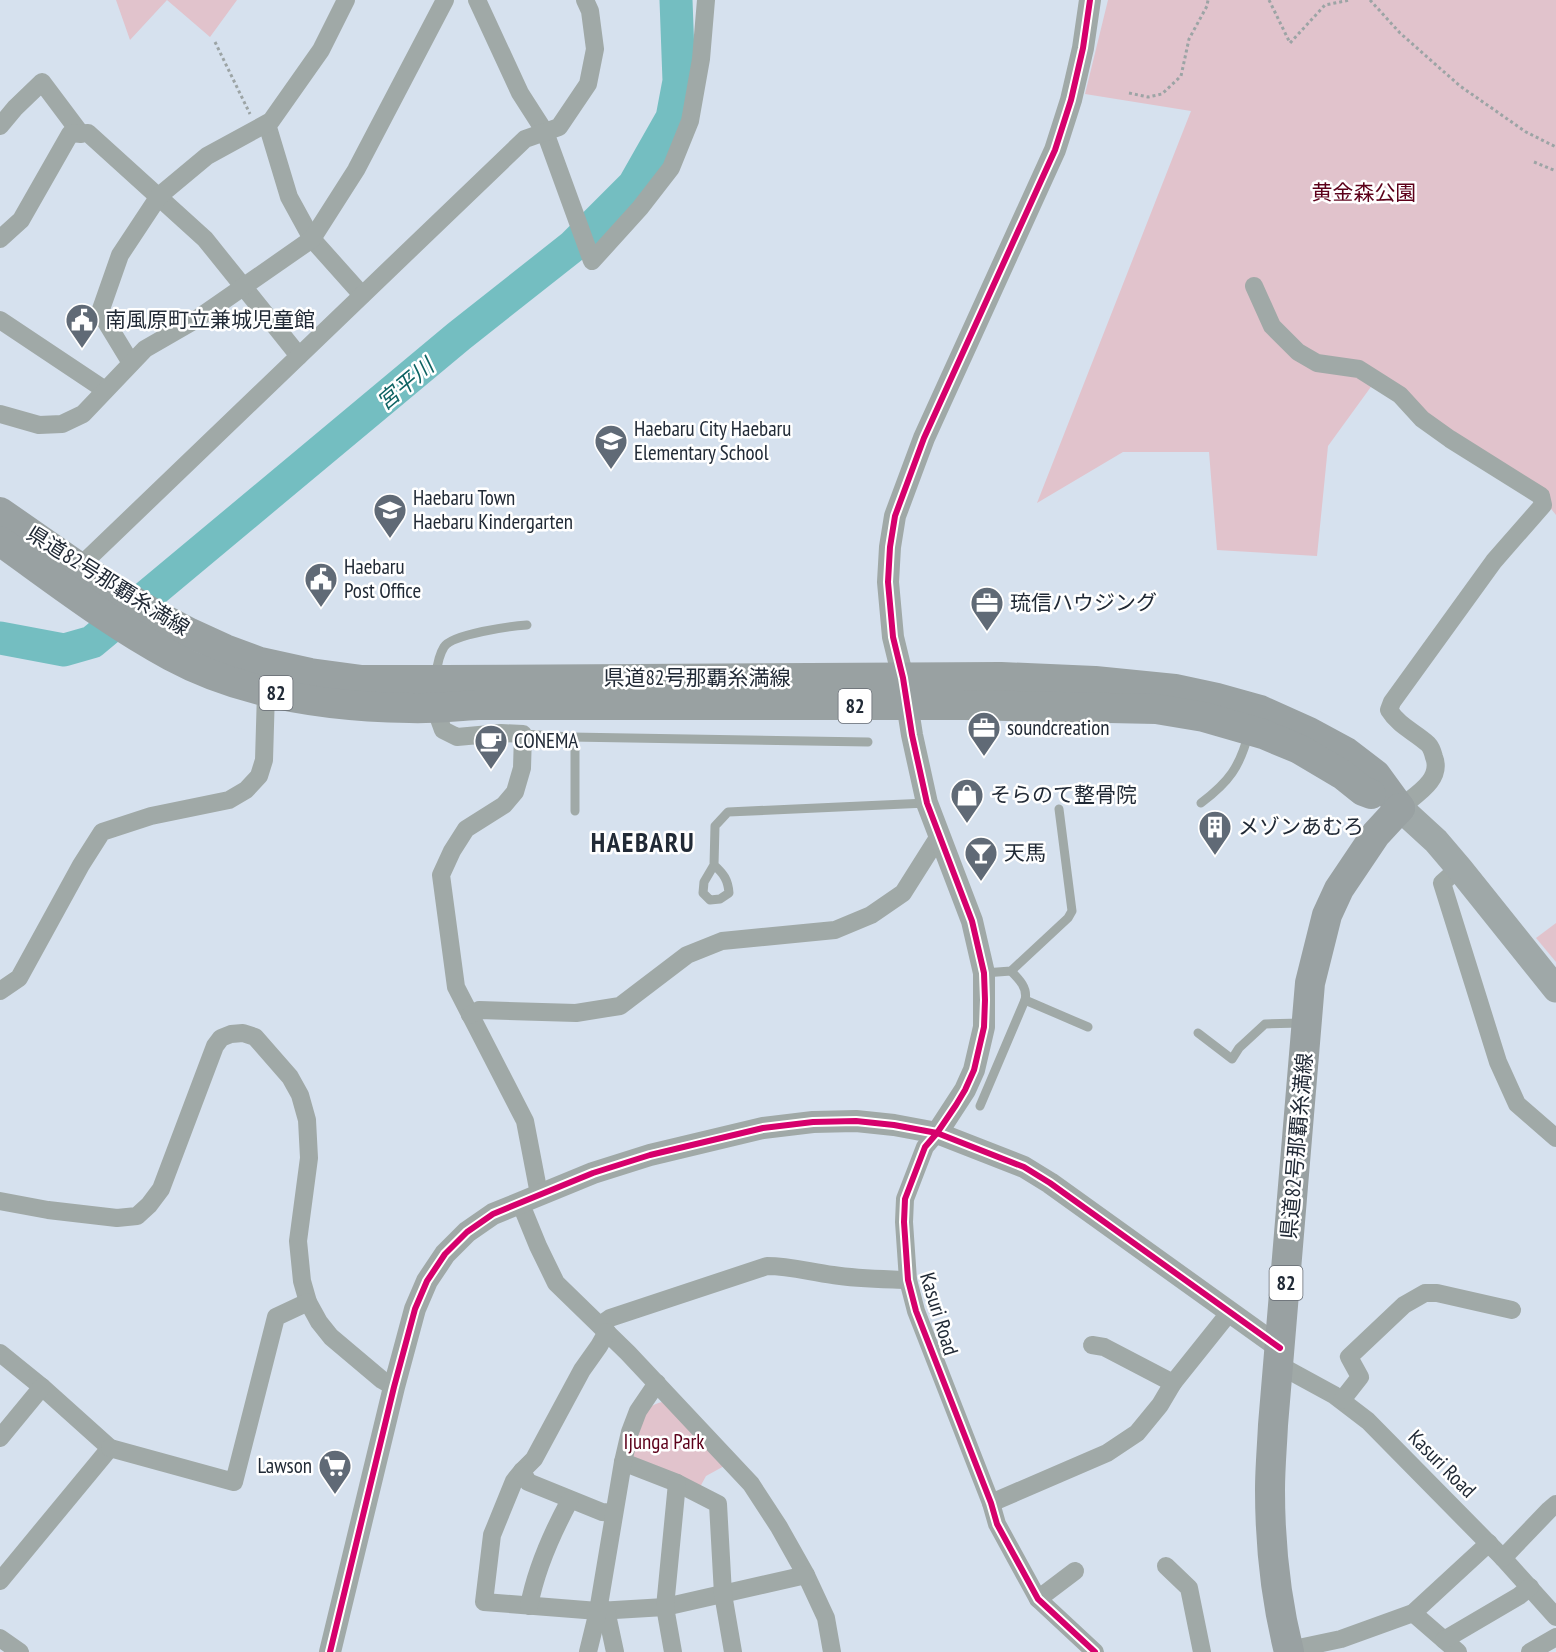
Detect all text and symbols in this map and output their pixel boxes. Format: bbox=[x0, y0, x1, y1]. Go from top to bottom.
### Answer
park label: 黄金森公園 bbox=[1312, 179, 1417, 206]
public building icon: 南風原町立兼城児童館 bbox=[64, 302, 100, 349]
place label: 南風原町立兼城児童館 bbox=[105, 306, 315, 333]
water label: 宮平川 bbox=[371, 351, 441, 416]
place label: Haebaru City Haebaru Elementary School bbox=[634, 415, 791, 466]
school or university icon: Haebaru City Haebaru Elementary School bbox=[593, 423, 629, 470]
place label: Haebaru Town Haebaru Kindergarten bbox=[413, 484, 573, 535]
school or university icon: Haebaru Town Haebaru Kindergarten bbox=[372, 492, 408, 539]
street label: 県道82号那覇糸満線 bbox=[22, 520, 195, 642]
place label: Haebaru Post Office bbox=[344, 553, 421, 604]
public building icon: Haebaru Post Office bbox=[303, 561, 339, 608]
office icon: 琉信ハウジング bbox=[969, 585, 1005, 632]
place label: 琉信ハウジング bbox=[1010, 589, 1157, 616]
street label: 県道82号那覇糸満線 bbox=[604, 664, 790, 691]
road number: 82 bbox=[260, 676, 292, 710]
road number: 82 bbox=[838, 689, 872, 723]
office icon: soundcreation bbox=[966, 710, 1002, 757]
place label: soundcreation bbox=[1007, 714, 1110, 741]
cafe icon: CONEMA bbox=[473, 723, 509, 770]
place label: CONEMA bbox=[514, 727, 578, 754]
shop icon: そらのて整骨院 bbox=[949, 777, 985, 824]
place label: そらのて整骨院 bbox=[990, 781, 1137, 808]
building icon: メゾンあむろ bbox=[1197, 809, 1233, 856]
place label: メゾンあむろ bbox=[1238, 813, 1364, 840]
district label: HAEBARU bbox=[591, 825, 695, 859]
bar icon: 天馬 bbox=[963, 835, 999, 882]
place label: 天馬 bbox=[1004, 839, 1046, 866]
street label: 県道82号那覇糸満線 bbox=[1275, 1052, 1318, 1240]
road number: 82 bbox=[1270, 1266, 1302, 1300]
street label: Kasuri Road bbox=[914, 1269, 965, 1359]
street label: Kasuri Road bbox=[1403, 1424, 1482, 1503]
park label: Ijunga Park bbox=[624, 1428, 704, 1455]
supermarket icon: Lawson bbox=[317, 1448, 353, 1495]
place label: Lawson bbox=[257, 1452, 312, 1479]

